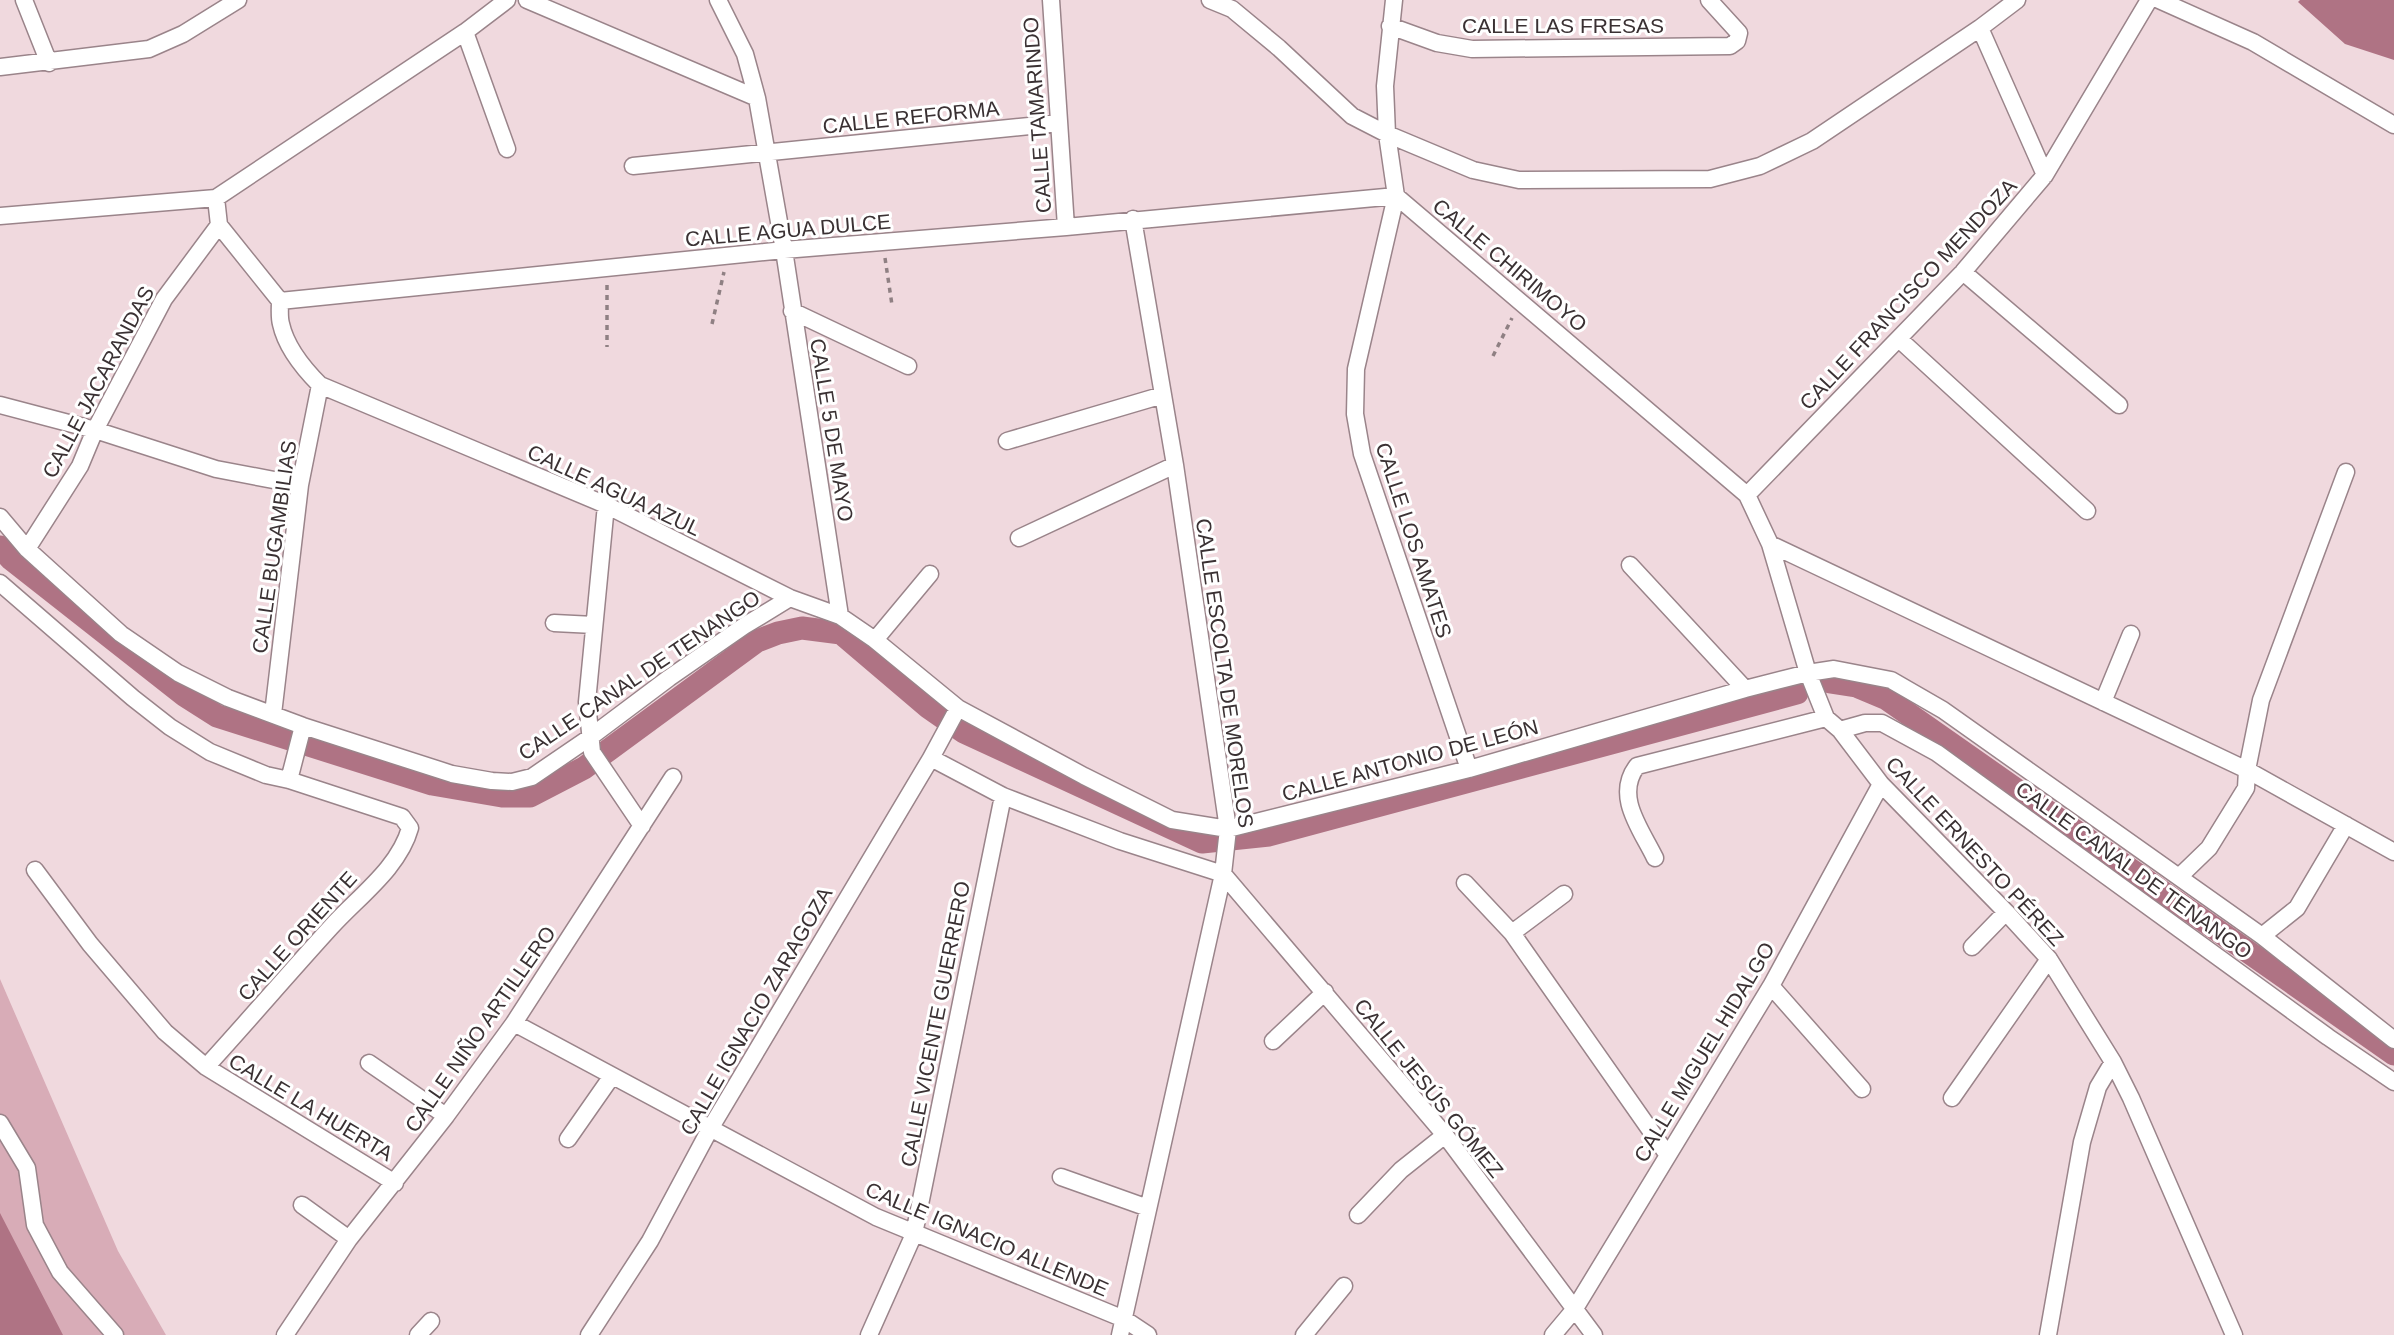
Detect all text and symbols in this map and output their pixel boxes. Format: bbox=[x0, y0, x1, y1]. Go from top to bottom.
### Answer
street label: CALLE LAS FRESAS bbox=[1462, 14, 1664, 37]
street label: CALLE TAMARINDO bbox=[1019, 16, 1055, 214]
street label: CALLE REFORMA bbox=[822, 96, 1000, 138]
street label: CALLE FRANCISCO MENDOZA bbox=[1795, 174, 2021, 414]
street label: CALLE CHIRIMOYO bbox=[1428, 194, 1592, 336]
street label: CALLE AGUA DULCE bbox=[684, 210, 892, 250]
street label: CALLE JACARANDAS bbox=[38, 282, 158, 482]
street label: CALLE 5 DE MAYO bbox=[806, 337, 858, 523]
street label: CALLE BUGAMBILIAS bbox=[248, 439, 300, 655]
street label: CALLE AGUA AZUL bbox=[524, 440, 704, 540]
street label: CALLE LOS AMATES bbox=[1372, 440, 1456, 640]
street label: CALLE ESCOLTA DE MORELOS bbox=[1192, 517, 1258, 829]
street label: CALLE CANAL DE TENANGO bbox=[514, 586, 764, 764]
street label: CALLE ANTONIO DE LEÓN bbox=[1279, 715, 1541, 805]
street label: CALLE ERNESTO PÉREZ bbox=[1882, 752, 2069, 950]
street label: CALLE CANAL DE TENANGO bbox=[2012, 777, 2256, 963]
street label: CALLE ORIENTE bbox=[233, 867, 361, 1005]
street label: CALLE VICENTE GUERRERO bbox=[896, 879, 974, 1169]
street label: CALLE IGNACIO ZARAGOZA bbox=[675, 883, 837, 1139]
street label: CALLE NIÑO ARTILLERO bbox=[400, 922, 560, 1136]
street label: CALLE MIGUEL HIDALGO bbox=[1629, 938, 1779, 1166]
street label: CALLE JESÚS GÓMEZ bbox=[1350, 994, 1508, 1182]
street label: CALLE LA HUERTA bbox=[225, 1049, 397, 1165]
street label: CALLE IGNACIO ALLENDE bbox=[862, 1177, 1112, 1301]

